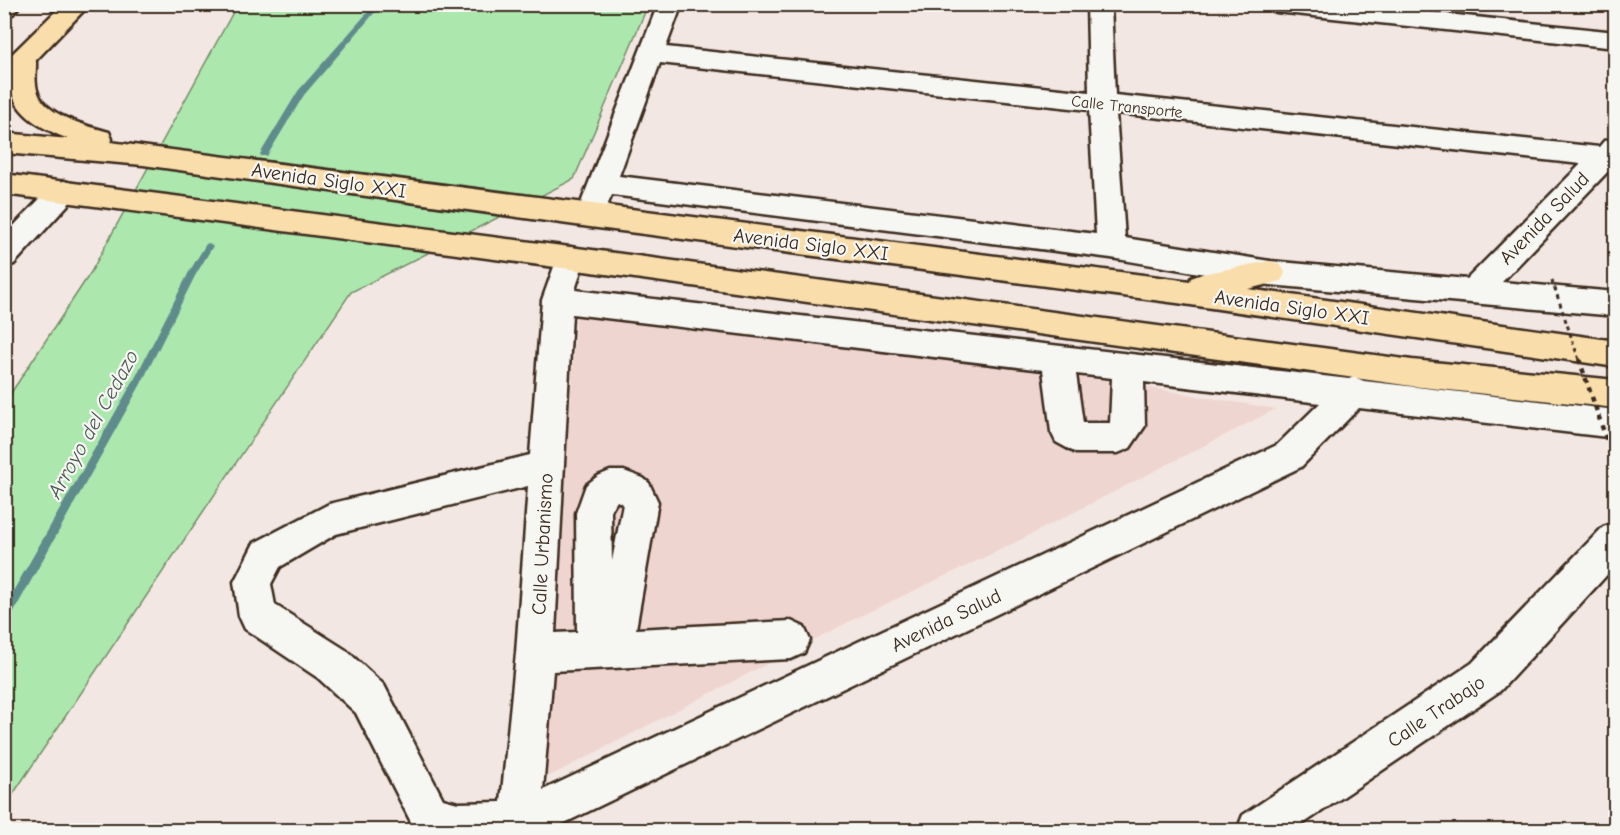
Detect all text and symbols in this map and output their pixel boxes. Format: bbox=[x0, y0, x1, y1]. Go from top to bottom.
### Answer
street label: Calle Transporte bbox=[1070, 92, 1184, 122]
street label: Avenida Siglo XXI bbox=[250, 158, 408, 203]
street label: Avenida Salud bbox=[1495, 167, 1594, 269]
street label: Avenida Siglo XXI bbox=[732, 224, 890, 265]
street label: Avenida Siglo XXI bbox=[1213, 285, 1371, 330]
water label: Arroyo del Cedazo bbox=[42, 346, 144, 503]
street label: Calle Urbanismo bbox=[527, 473, 558, 615]
street label: Avenida Salud bbox=[888, 584, 1005, 657]
street label: Calle Trabajo bbox=[1383, 670, 1489, 752]

